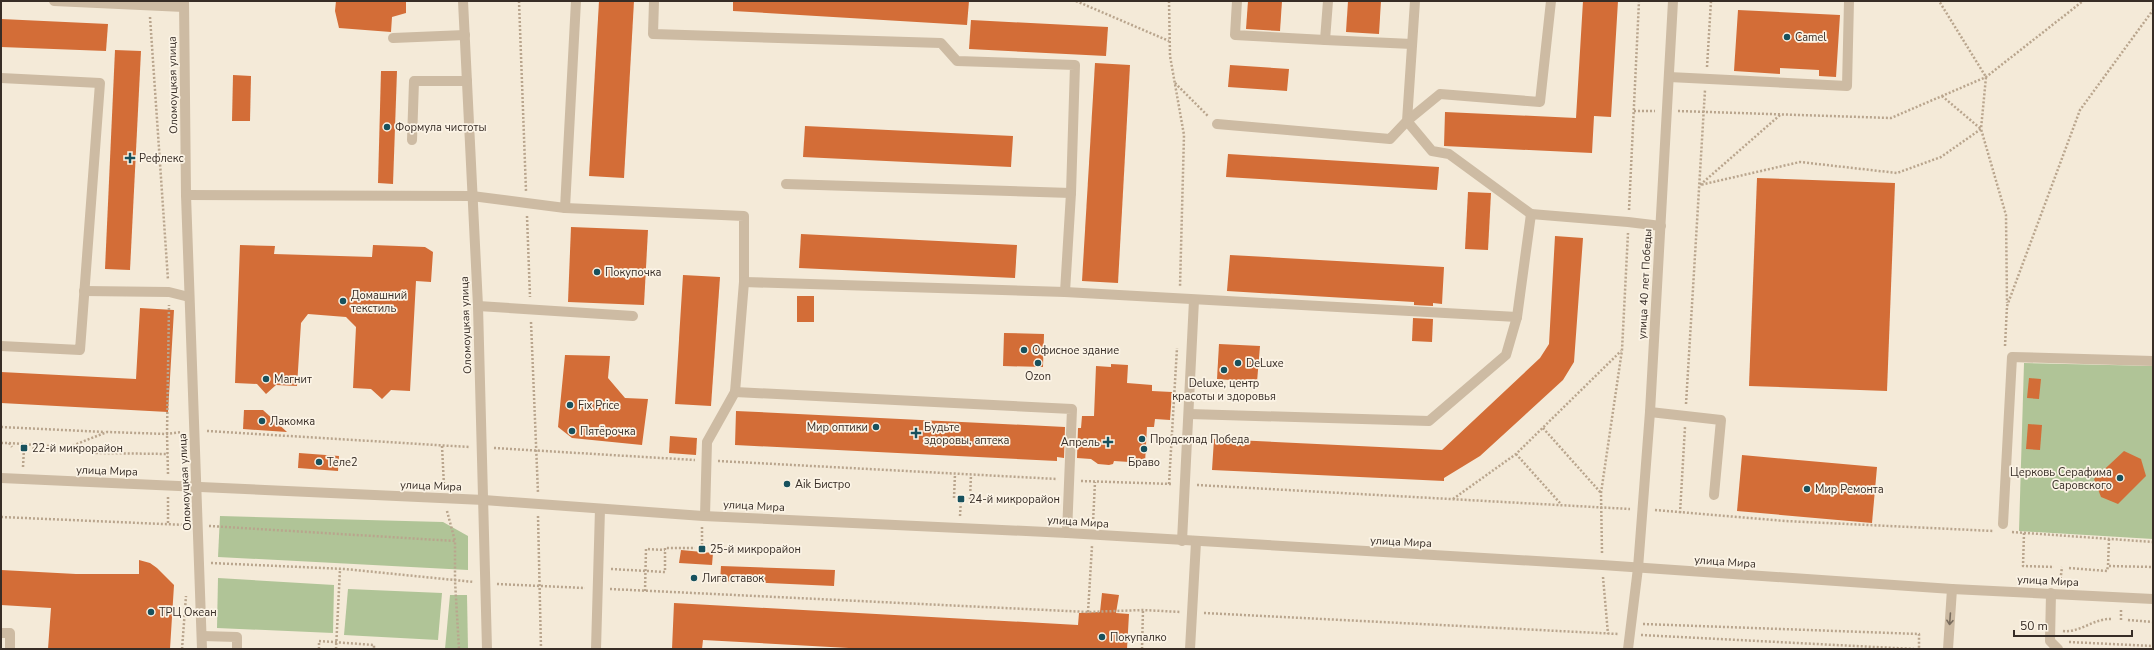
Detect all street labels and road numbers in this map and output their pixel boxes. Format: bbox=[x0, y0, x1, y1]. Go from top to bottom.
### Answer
street label: Оломоуцкая улица bbox=[165, 36, 181, 134]
street label: улица 40 лет Победы bbox=[1635, 228, 1655, 340]
street label: Оломоуцкая улица bbox=[457, 276, 475, 374]
street label: Оломоуцкая улица bbox=[175, 433, 195, 531]
street label: улица Мира bbox=[76, 462, 138, 480]
street label: улица Мира bbox=[400, 477, 462, 495]
street label: улица Мира bbox=[723, 497, 785, 515]
street label: улица Мира bbox=[1047, 512, 1109, 532]
street label: улица Мира bbox=[1370, 533, 1432, 551]
street label: улица Мира bbox=[1694, 552, 1756, 572]
street label: улица Мира bbox=[2017, 572, 2079, 590]

